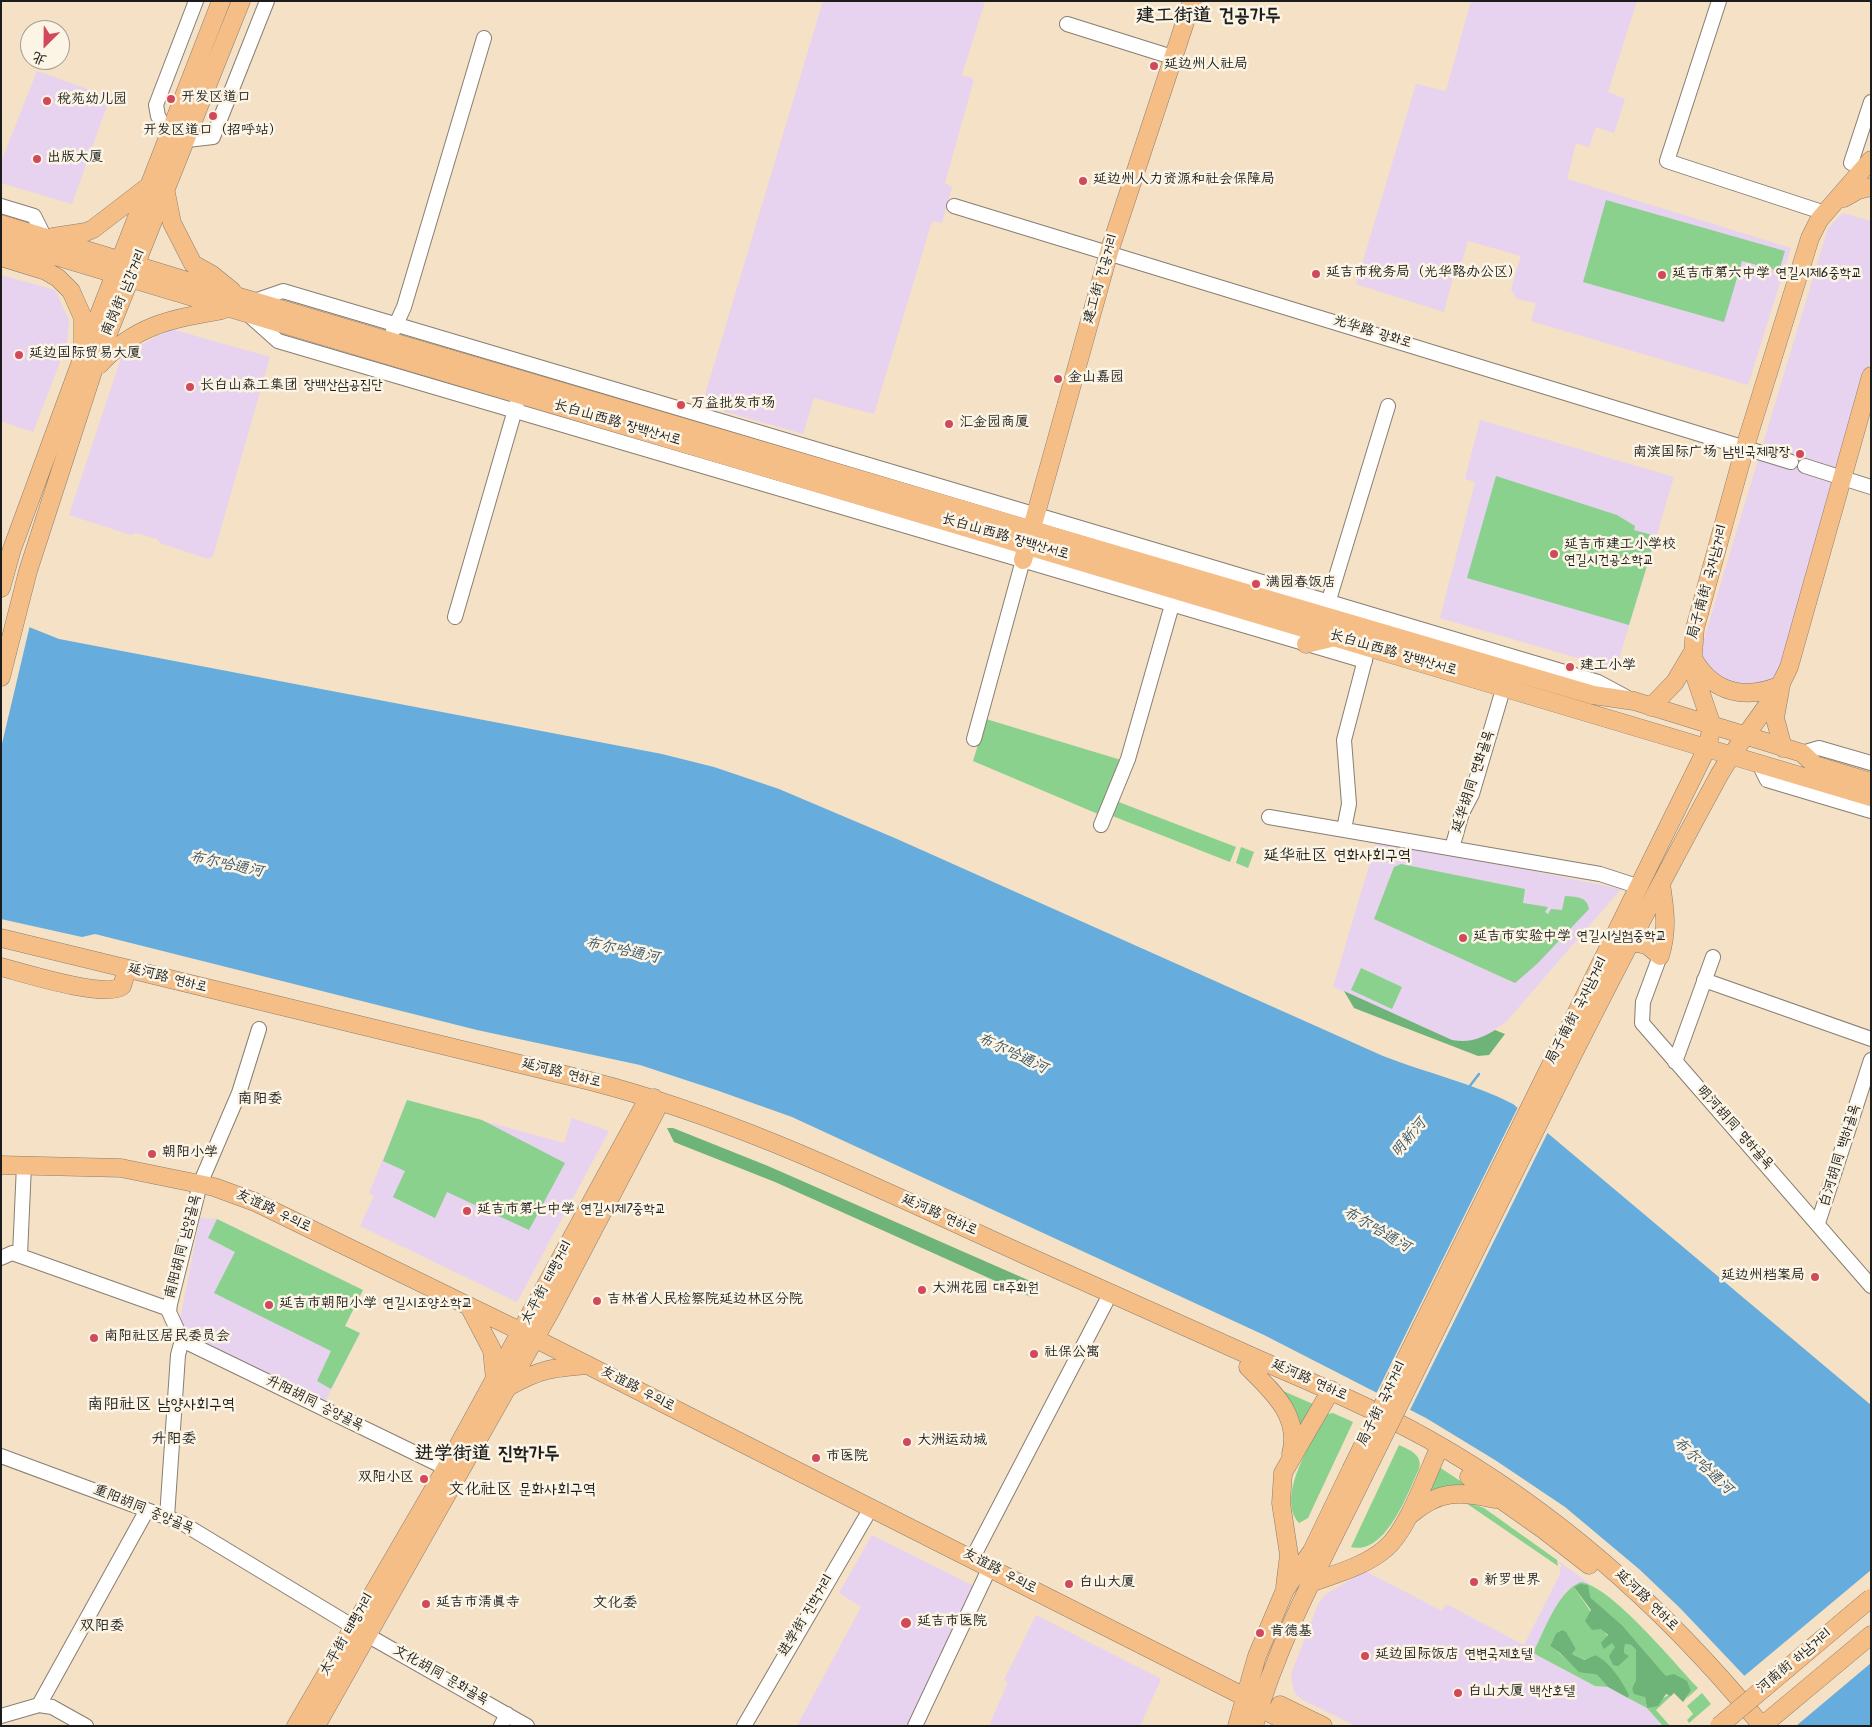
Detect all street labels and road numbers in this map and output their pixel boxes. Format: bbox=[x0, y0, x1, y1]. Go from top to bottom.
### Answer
street label: 建工街 건공거리 bbox=[1081, 232, 1123, 326]
street label: 南岗街 남강거리 bbox=[99, 247, 151, 339]
street label: 光华路 광화로 bbox=[1331, 313, 1413, 353]
street label: 长白山西路 장백산서로 bbox=[551, 398, 683, 450]
street label: 长白山西路 장백산서로 bbox=[939, 512, 1071, 564]
street label: 局子南街 국자남거리 bbox=[1686, 523, 1732, 641]
street label: 长白山西路 장백산서로 bbox=[1327, 628, 1459, 680]
street label: 延华胡同 연화골목 bbox=[1450, 729, 1498, 835]
street label: 局子南街 국자남거리 bbox=[1544, 955, 1612, 1067]
street label: 延河路 연하로 bbox=[125, 961, 209, 997]
street label: 延河路 연하로 bbox=[519, 1056, 603, 1092]
street label: 明河胡同 명하골목 bbox=[1692, 1083, 1776, 1173]
street label: 白河胡同 백하골목 bbox=[1817, 1103, 1865, 1209]
street label: 友谊路 우의로 bbox=[233, 1187, 313, 1237]
street label: 延河路 연하로 bbox=[898, 1192, 980, 1240]
street label: 南阳胡同 남양골목 bbox=[163, 1193, 205, 1301]
street label: 太平街 태평거리 bbox=[519, 1238, 577, 1328]
street label: 延河路 연하로 bbox=[1268, 1357, 1350, 1405]
street label: 局子街 국자거리 bbox=[1355, 1359, 1411, 1449]
street label: 友谊路 우의로 bbox=[597, 1364, 677, 1416]
street label: 升阳胡同 승양골목 bbox=[262, 1373, 366, 1435]
street label: 重阳胡同 중양골목 bbox=[90, 1482, 196, 1538]
street label: 友谊路 우의로 bbox=[959, 1546, 1039, 1598]
street label: 延河路 연하로 bbox=[1611, 1567, 1681, 1635]
street label: 进学街 진학거리 bbox=[776, 1572, 838, 1660]
street label: 太平街 태평거리 bbox=[318, 1591, 378, 1679]
street label: 河南街 하남거리 bbox=[1754, 1626, 1836, 1698]
street label: 文化胡同 문화골목 bbox=[389, 1643, 491, 1709]

